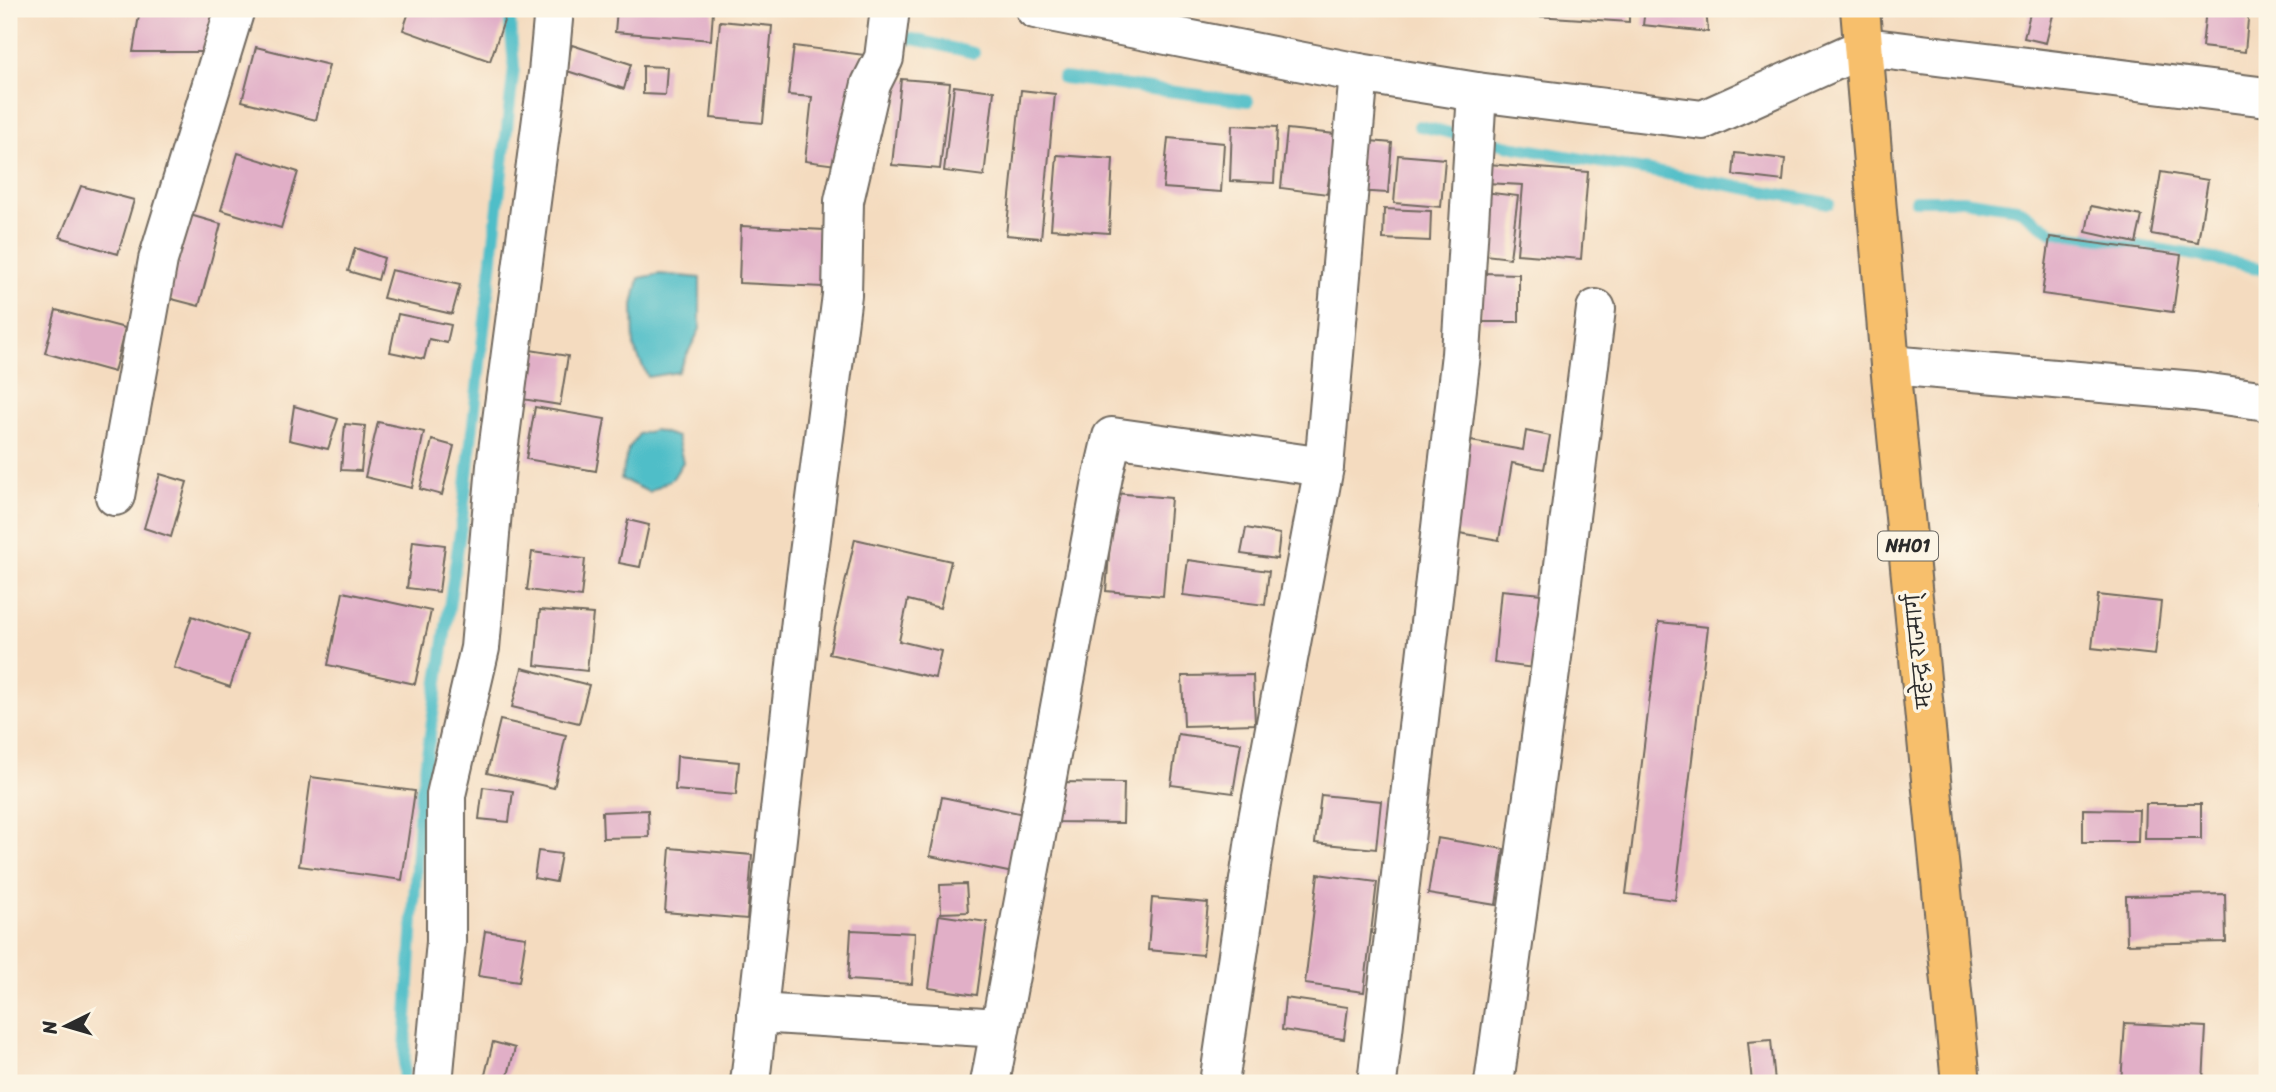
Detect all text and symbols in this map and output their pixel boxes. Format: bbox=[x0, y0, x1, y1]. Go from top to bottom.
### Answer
road number: NH01 bbox=[1878, 532, 1938, 560]
street label: महेन्द्र राज्मार्ग् bbox=[1896, 591, 1941, 711]
north arrow bbox=[32, 990, 102, 1060]
text: N bbox=[32, 1019, 67, 1036]

